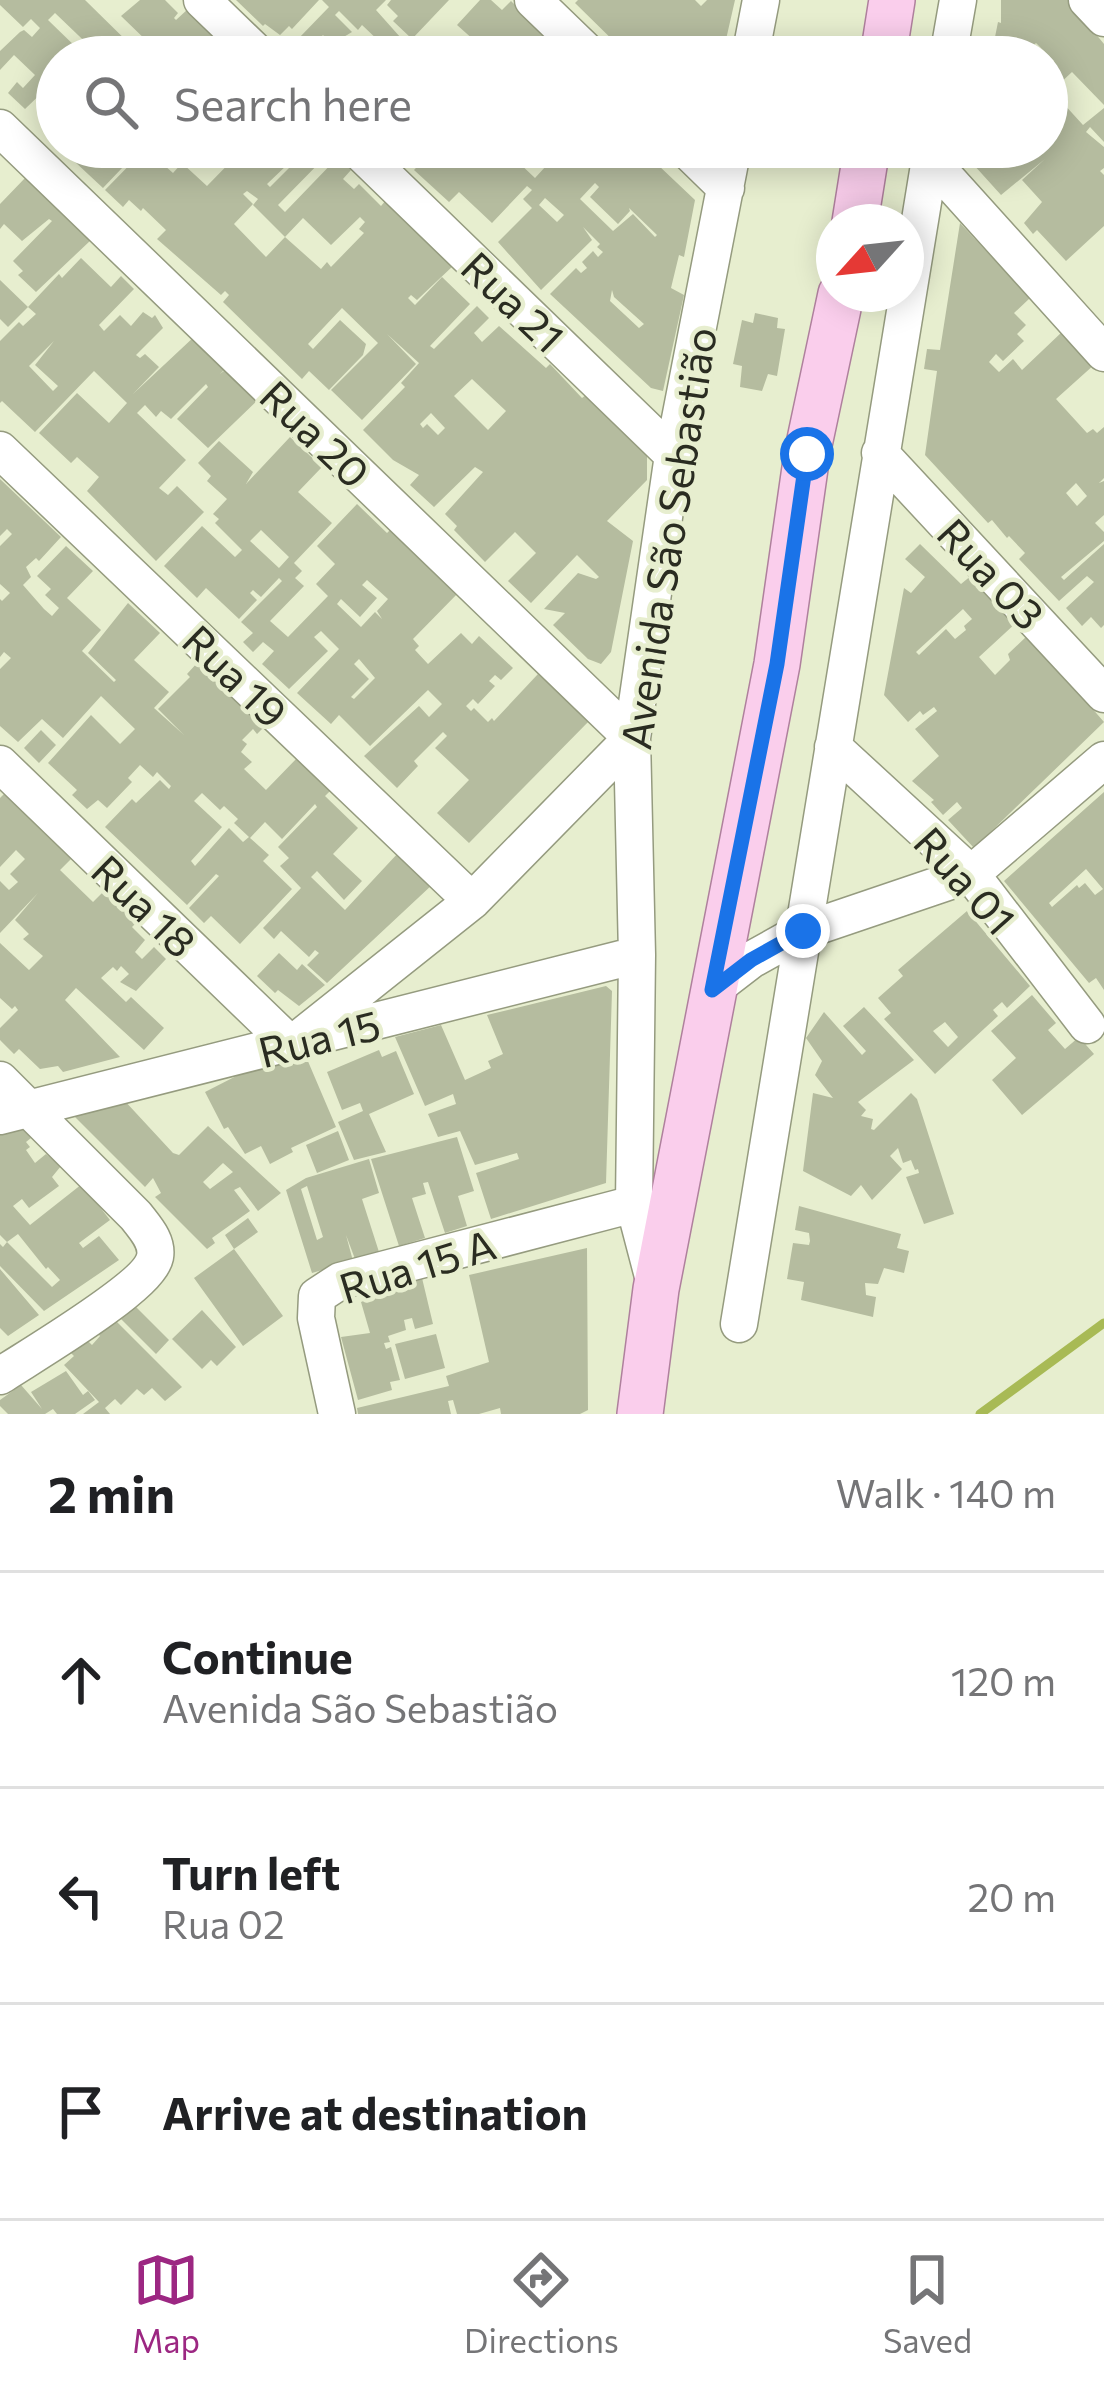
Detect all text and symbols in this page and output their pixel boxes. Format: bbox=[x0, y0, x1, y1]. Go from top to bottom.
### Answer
search box bbox=[36, 36, 1068, 168]
icon: search bbox=[78, 69, 144, 135]
text: Search here bbox=[174, 75, 412, 130]
north arrow bbox=[816, 204, 924, 312]
street label: Rua 21 bbox=[452, 240, 576, 362]
street label: Avenida São Sebastião bbox=[608, 323, 726, 753]
street label: Rua 20 bbox=[250, 368, 382, 498]
route start bbox=[780, 427, 834, 481]
street label: Rua 03 bbox=[928, 507, 1056, 639]
street label: Rua 19 bbox=[173, 613, 299, 737]
street label: Rua 01 bbox=[904, 816, 1028, 944]
street label: Rua 18 bbox=[82, 843, 208, 967]
route end bbox=[776, 904, 830, 958]
street label: Rua 15 bbox=[253, 997, 385, 1077]
street label: Rua 15 A bbox=[333, 1217, 501, 1313]
text: 2 min bbox=[48, 1461, 175, 1524]
text: Walk · 140 m bbox=[836, 1468, 1056, 1516]
text: Continue bbox=[162, 1628, 353, 1683]
icon: ahead bbox=[48, 1647, 114, 1713]
text: 120 m bbox=[951, 1656, 1056, 1704]
text: Avenida São Sebastião bbox=[162, 1683, 558, 1731]
text: Turn left bbox=[162, 1844, 340, 1899]
icon: left bbox=[48, 1863, 114, 1929]
text: 20 m bbox=[968, 1872, 1056, 1920]
text: Rua 02 bbox=[162, 1899, 285, 1947]
icon: arrive bbox=[48, 2079, 114, 2145]
text: Arrive at destination bbox=[162, 2084, 588, 2139]
tab: Map bbox=[132, 2247, 200, 2360]
tab: Directions bbox=[464, 2247, 619, 2360]
tab: Saved bbox=[883, 2247, 972, 2360]

